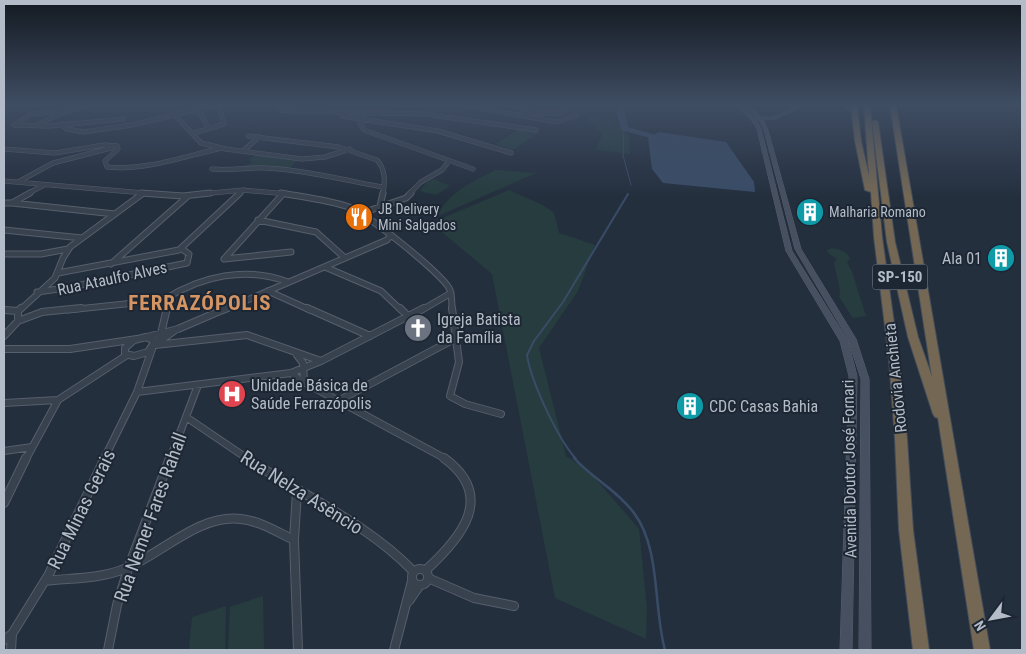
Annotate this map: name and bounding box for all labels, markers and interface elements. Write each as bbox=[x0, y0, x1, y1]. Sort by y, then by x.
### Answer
building icon: Malharia Romano bbox=[795, 197, 825, 227]
place label: JB Delivery Mini Salgados bbox=[378, 201, 456, 233]
restaurant icon: JB Delivery Mini Salgados bbox=[344, 202, 374, 232]
place label: Malharia Romano bbox=[829, 204, 926, 220]
building icon: Ala 01 bbox=[986, 243, 1016, 273]
place label: Ala 01 bbox=[942, 249, 982, 268]
street label: Rua Ataulfo Alves bbox=[56, 258, 169, 299]
road number: SP-150 bbox=[872, 264, 928, 290]
district label: FERRAZÓPOLIS bbox=[128, 291, 272, 315]
place label: Igreja Batista da Família bbox=[437, 310, 521, 347]
church icon: Igreja Batista da Família bbox=[403, 313, 433, 343]
street label: Rodovia Anchieta bbox=[880, 322, 911, 434]
place label: Unidade Básica de Saúde Ferrazópolis bbox=[251, 376, 371, 413]
hospital icon: Unidade Básica de Saúde Ferrazópolis bbox=[217, 379, 247, 409]
street label: Avenida Doutor José Fornari bbox=[838, 380, 861, 558]
building icon: CDC Casas Bahia bbox=[675, 391, 705, 421]
place label: CDC Casas Bahia bbox=[709, 397, 818, 416]
street label: Rua Nemer Fares Rahall bbox=[109, 429, 192, 605]
street label: Rua Minas Gerais bbox=[43, 446, 120, 573]
street label: Rua Nelza Asêncio bbox=[236, 446, 367, 539]
north arrow bbox=[966, 594, 1016, 644]
text: N bbox=[971, 618, 989, 634]

